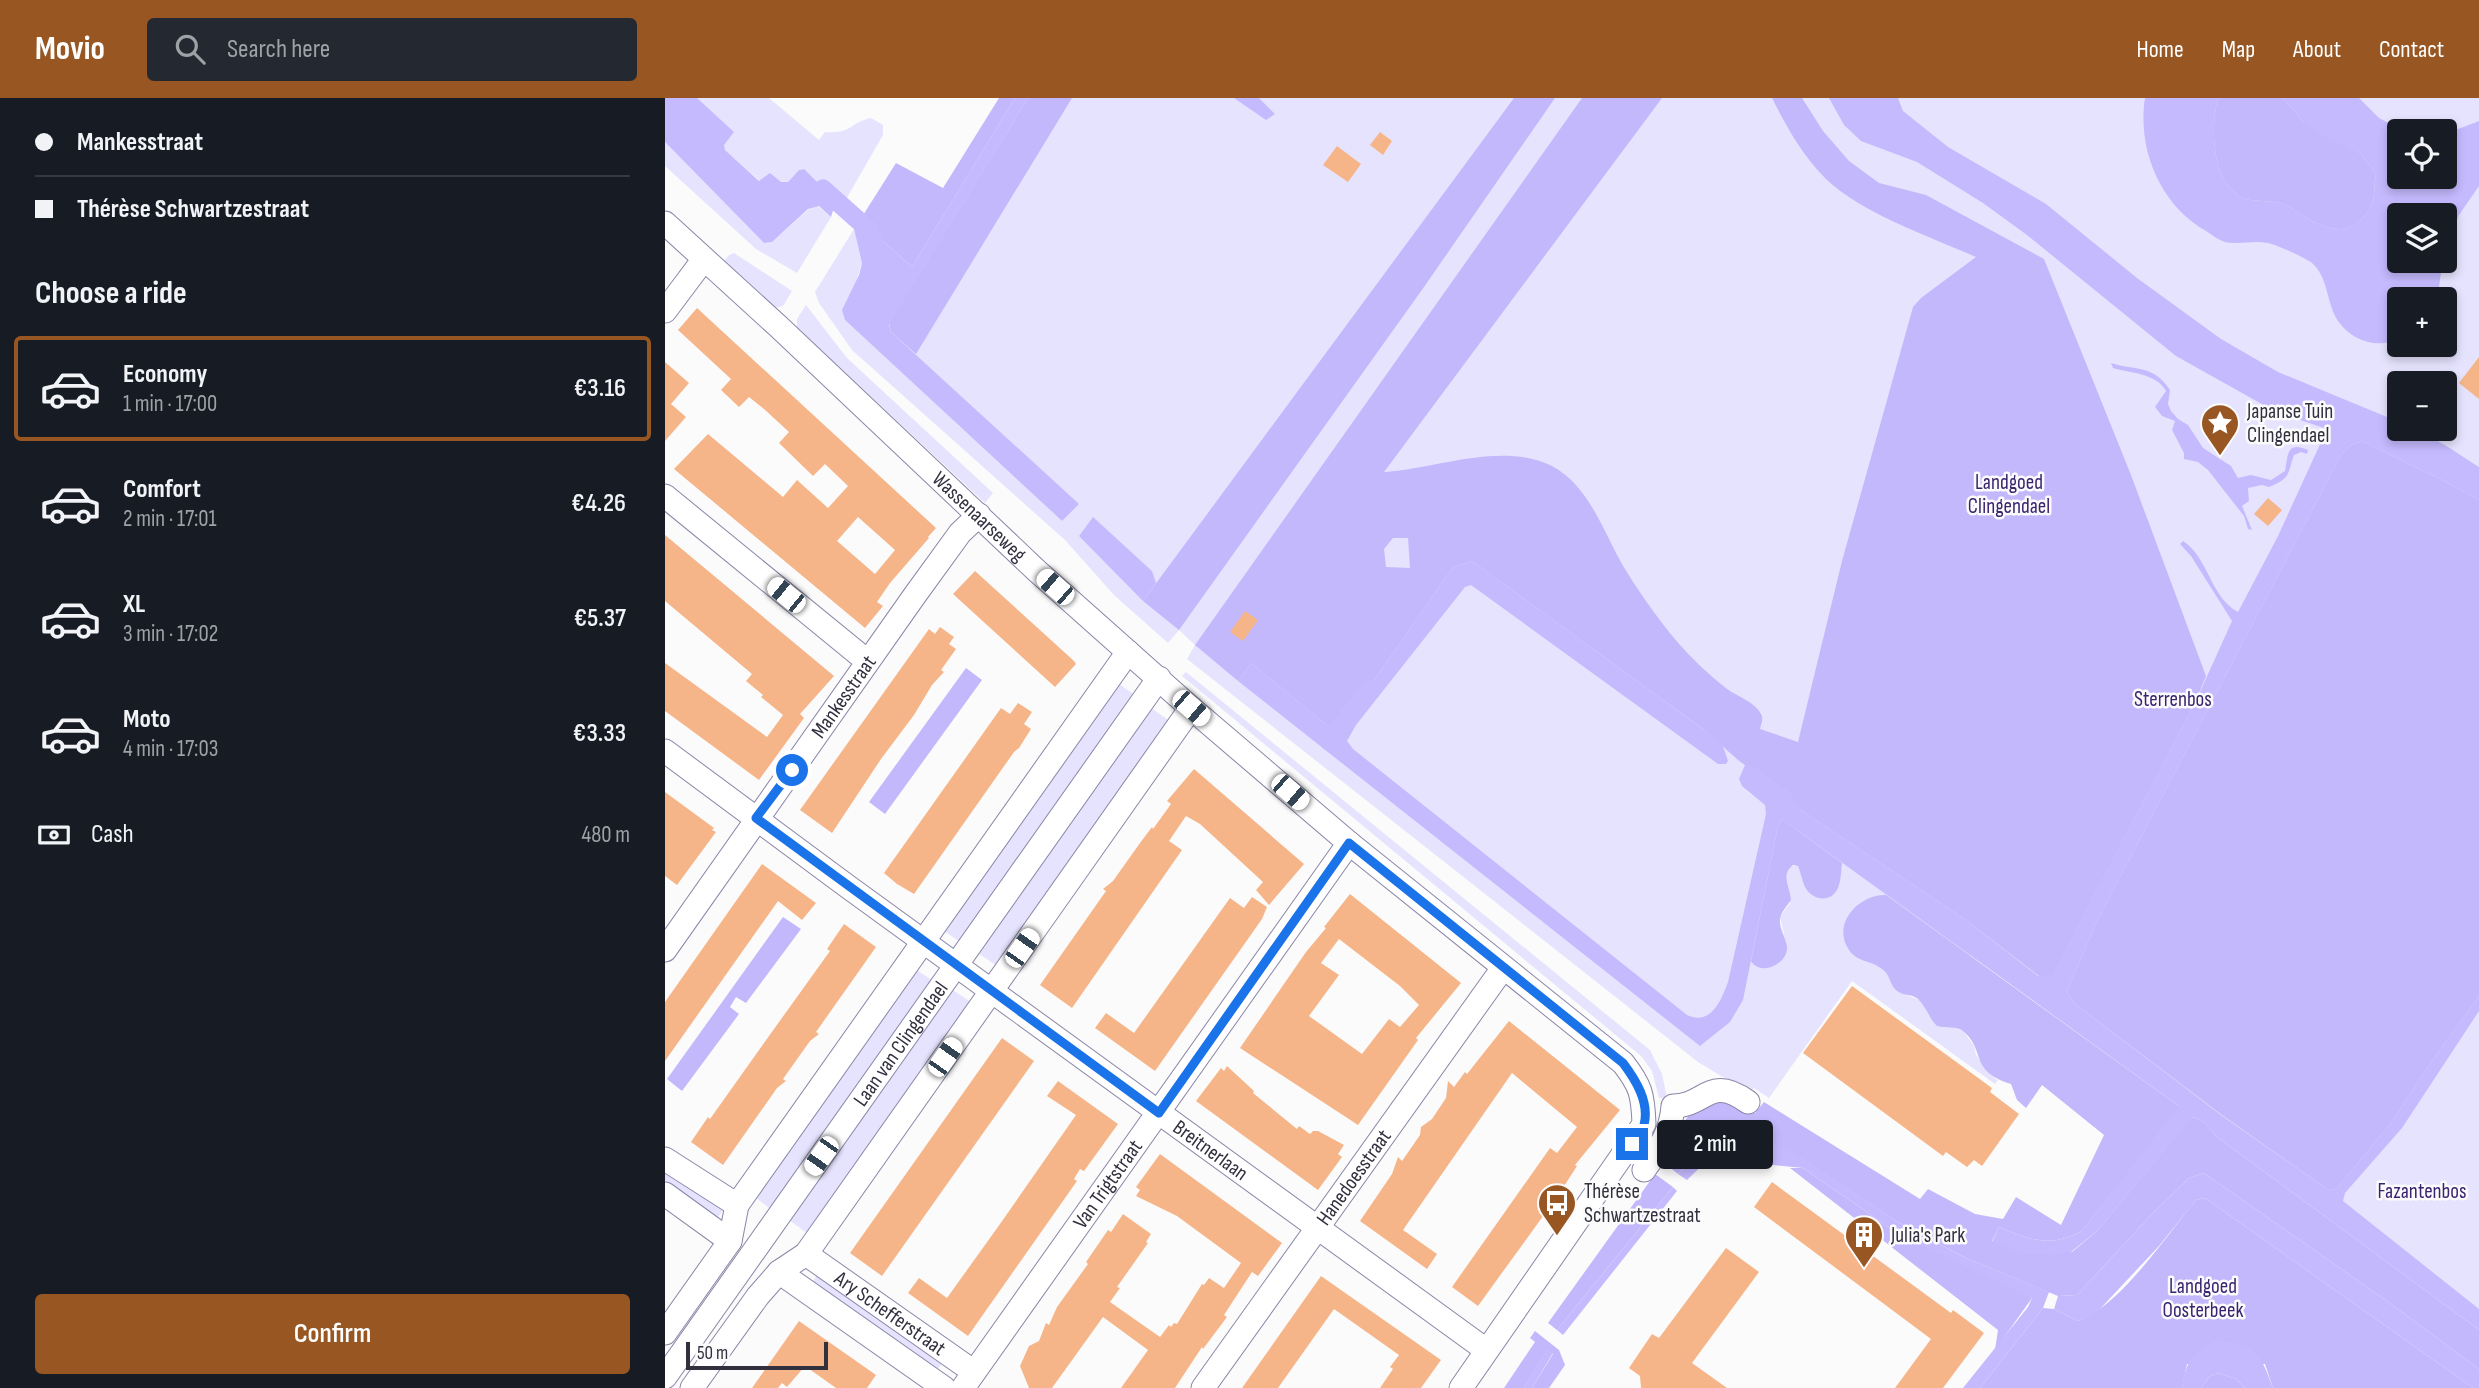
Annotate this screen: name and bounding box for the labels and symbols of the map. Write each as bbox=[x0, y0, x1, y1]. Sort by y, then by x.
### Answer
place label: Japanse Tuin Clingendael bbox=[2246, 399, 2333, 448]
place icon: Japanse Tuin Clingendael bbox=[2199, 402, 2241, 457]
street label: Wassenaarseweg bbox=[927, 466, 1031, 567]
park label: Landgoed Clingendael bbox=[1968, 470, 2050, 519]
car bbox=[1033, 565, 1078, 609]
car bbox=[764, 574, 809, 616]
street label: Mankesstraat bbox=[806, 650, 881, 743]
car bbox=[1169, 686, 1214, 730]
park label: Sterrenbos bbox=[2134, 687, 2212, 712]
route start bbox=[776, 754, 808, 786]
car bbox=[1268, 770, 1313, 814]
car bbox=[1002, 925, 1043, 971]
street label: Laan van Clingendael bbox=[848, 977, 953, 1111]
car bbox=[925, 1034, 966, 1080]
street label: Breitnerlaan bbox=[1168, 1115, 1253, 1186]
callout: 2 min bbox=[1657, 1119, 1772, 1168]
street label: Hanedoesstraat bbox=[1311, 1125, 1396, 1230]
route end bbox=[1616, 1128, 1648, 1160]
car bbox=[801, 1133, 842, 1179]
street label: Van Trigtstraat bbox=[1068, 1135, 1147, 1233]
place label: Thérèse Schwartzestraat bbox=[1584, 1179, 1701, 1228]
park label: Fazantenbos bbox=[2377, 1179, 2467, 1204]
bus stop icon: Thérèse Schwartzestraat bbox=[1536, 1182, 1578, 1237]
building icon: Julia's Park bbox=[1843, 1214, 1885, 1269]
place label: Julia's Park bbox=[1890, 1223, 1965, 1248]
street label: Ary Schefferstraat bbox=[829, 1265, 951, 1361]
park label: Landgoed Oosterbeek bbox=[2163, 1274, 2243, 1323]
scale bar bbox=[686, 1339, 828, 1371]

